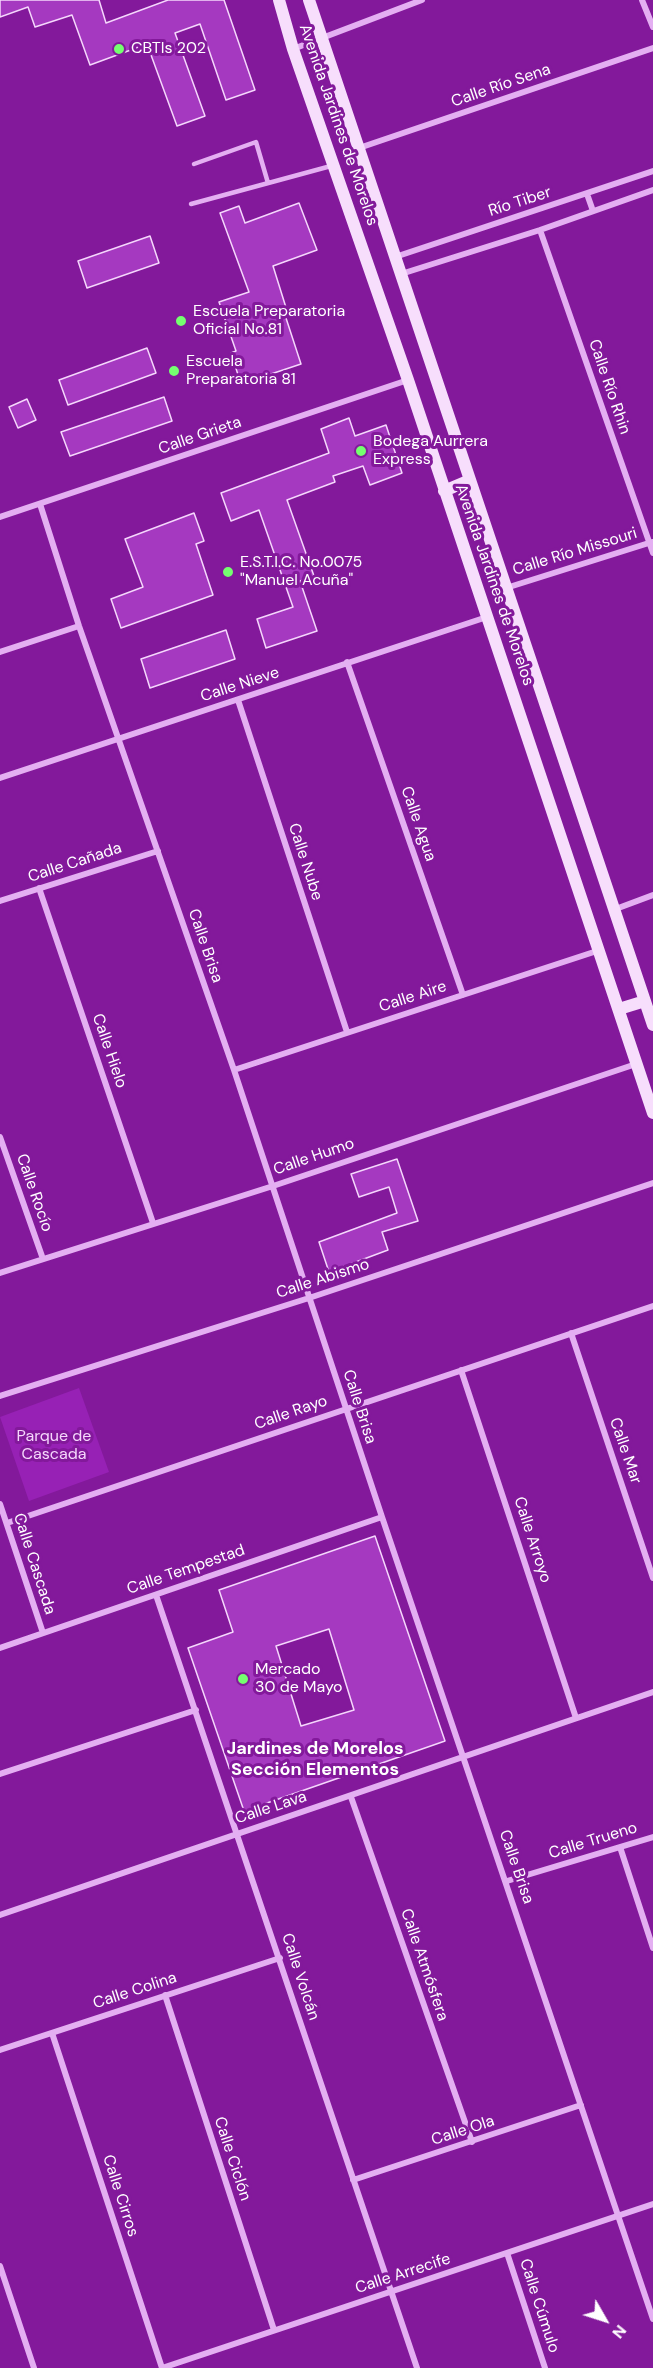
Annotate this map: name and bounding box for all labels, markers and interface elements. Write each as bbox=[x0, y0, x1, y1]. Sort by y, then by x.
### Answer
street label: Avenida Jardines de Morelos bbox=[294, 22, 382, 228]
place label: CBTIs 202 bbox=[131, 39, 206, 59]
marker: CBTIs 202 bbox=[112, 42, 126, 56]
street label: Calle Río Sena bbox=[449, 60, 553, 112]
street label: Río Tiber bbox=[486, 183, 554, 221]
place label: Escuela Preparatoria Oficial No.81 bbox=[193, 302, 345, 340]
marker: Escuela Preparatoria Oficial No.81 bbox=[174, 314, 188, 328]
street label: Calle Río Rhin bbox=[584, 337, 634, 437]
place label: Escuela Preparatoria 81 bbox=[186, 352, 296, 390]
marker: Escuela Preparatoria 81 bbox=[167, 364, 181, 378]
street label: Calle Grieta bbox=[156, 413, 244, 459]
place label: Bodega Aurrera Express bbox=[373, 432, 488, 470]
marker: Bodega Aurrera Express bbox=[354, 444, 368, 458]
street label: Avenida Jardines de Morelos bbox=[450, 482, 538, 688]
street label: Calle Río Missouri bbox=[510, 524, 640, 580]
place label: E.S.T.I.C. No.0075 "Manuel Acuña" bbox=[240, 553, 362, 591]
marker: E.S.T.I.C. No.0075 "Manuel Acuña" bbox=[221, 565, 235, 579]
street label: Calle Nieve bbox=[198, 663, 282, 707]
street label: Calle Agua bbox=[396, 784, 440, 864]
street label: Calle Nube bbox=[284, 821, 326, 903]
street label: Calle Cañada bbox=[26, 839, 124, 887]
street label: Calle Brisa bbox=[183, 907, 227, 985]
street label: Calle Aire bbox=[377, 977, 449, 1017]
street label: Calle Hielo bbox=[87, 1011, 131, 1091]
street label: Calle Humo bbox=[271, 1134, 357, 1180]
street label: Calle Rocío bbox=[12, 1151, 56, 1235]
street label: Calle Abismo bbox=[274, 1255, 372, 1303]
street label: Calle Brisa bbox=[338, 1368, 380, 1446]
street label: Calle Rayo bbox=[252, 1392, 330, 1434]
street label: Calle Mar bbox=[605, 1415, 645, 1487]
park label: Parque de Cascada bbox=[17, 1427, 91, 1465]
street label: Calle Arroyo bbox=[509, 1495, 555, 1585]
street label: Calle Cascada bbox=[9, 1511, 59, 1617]
street label: Calle Tempestad bbox=[125, 1541, 247, 1599]
place label: Mercado 30 de Mayo bbox=[255, 1660, 343, 1698]
marker: Mercado 30 de Mayo bbox=[236, 1672, 250, 1686]
district label: Jardines de Morelos Sección Elementos bbox=[226, 1738, 404, 1780]
street label: Calle Lava bbox=[233, 1787, 309, 1829]
street label: Calle Trueno bbox=[546, 1818, 640, 1864]
street label: Calle Brisa bbox=[494, 1828, 538, 1906]
street label: Calle Atmósfera bbox=[396, 1906, 452, 2024]
street label: Calle Volcán bbox=[277, 1931, 323, 2023]
street label: Calle Colina bbox=[91, 1968, 179, 2014]
street label: Calle Ola bbox=[429, 2112, 497, 2150]
street label: Calle Ciclón bbox=[209, 2114, 255, 2204]
street label: Calle Cirros bbox=[98, 2153, 142, 2239]
street label: Calle Arrecife bbox=[353, 2250, 453, 2298]
street label: Calle Cúmulo bbox=[515, 2257, 563, 2355]
north arrow bbox=[575, 2290, 635, 2350]
text: N bbox=[608, 2320, 631, 2343]

